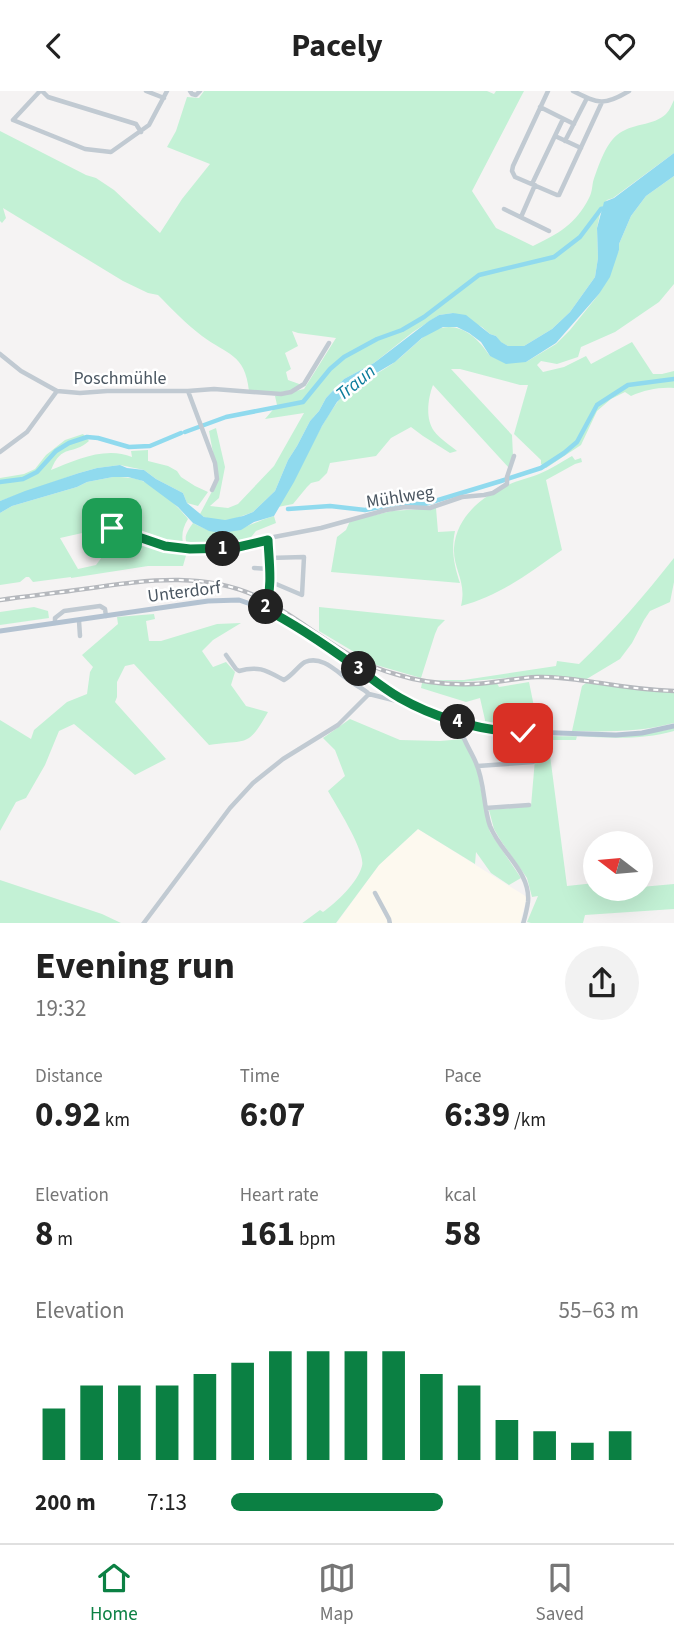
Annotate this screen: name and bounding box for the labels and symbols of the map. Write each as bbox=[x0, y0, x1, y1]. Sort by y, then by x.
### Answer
water label: Traun bbox=[330, 358, 382, 408]
street label: Poschmühle bbox=[73, 366, 167, 391]
street label: Mühlweg bbox=[364, 479, 436, 515]
pin bbox=[82, 498, 142, 558]
pin: 1 bbox=[206, 531, 241, 567]
street label: Unterdorf bbox=[146, 575, 223, 609]
pin: 2 bbox=[248, 589, 284, 625]
pin: 3 bbox=[342, 651, 376, 687]
pin bbox=[493, 703, 553, 763]
pin: 4 bbox=[440, 705, 476, 739]
north arrow bbox=[583, 831, 653, 901]

